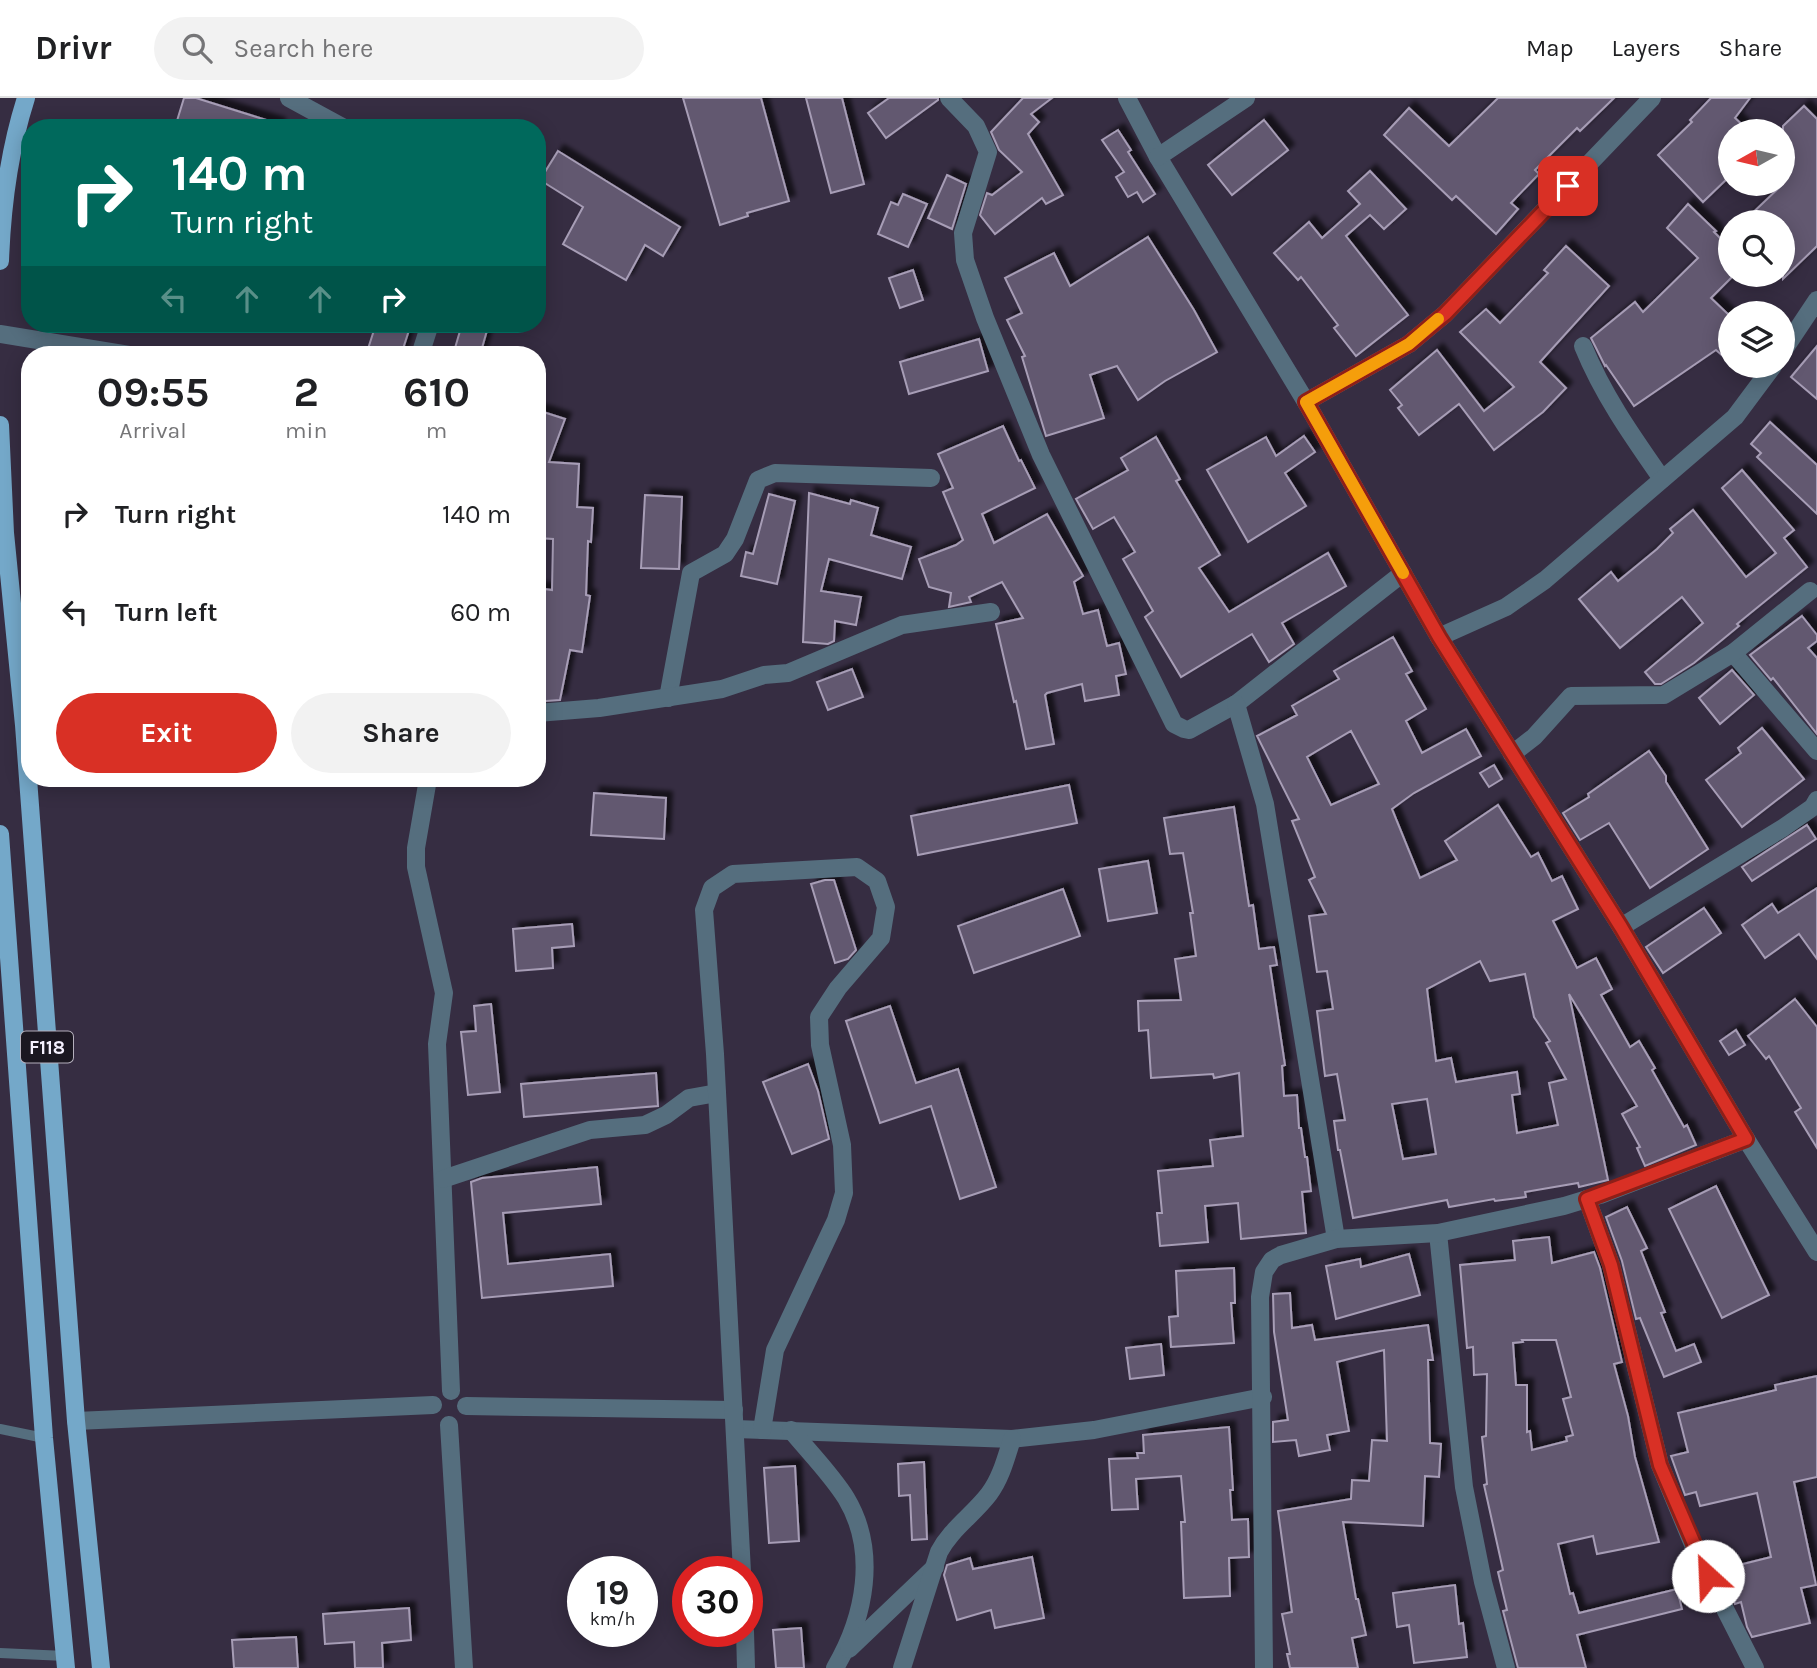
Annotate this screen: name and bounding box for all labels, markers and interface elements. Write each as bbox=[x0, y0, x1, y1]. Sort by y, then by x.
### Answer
search box bbox=[154, 17, 644, 80]
text: Drivr bbox=[35, 29, 112, 67]
icon: search bbox=[178, 29, 216, 67]
text: Search here bbox=[234, 33, 373, 64]
text: Map bbox=[1526, 34, 1574, 62]
text: Layers bbox=[1612, 34, 1681, 62]
text: Share bbox=[1719, 34, 1782, 62]
north arrow bbox=[1718, 119, 1796, 196]
map controls bbox=[1718, 119, 1795, 378]
text: 140 m bbox=[171, 145, 308, 202]
icon: right bbox=[56, 147, 147, 238]
pin bbox=[1538, 156, 1598, 216]
icon: arrive bbox=[1549, 167, 1587, 205]
text: Turn right bbox=[171, 204, 313, 241]
button: search bbox=[1718, 210, 1795, 287]
icon: left bbox=[155, 280, 193, 318]
icon: ahead bbox=[228, 280, 266, 318]
icon: ahead bbox=[301, 280, 339, 318]
icon: right bbox=[374, 280, 412, 318]
button: layers bbox=[1718, 301, 1795, 378]
text: 09:55 bbox=[97, 367, 209, 417]
text: 2 bbox=[293, 367, 319, 417]
text: 610 bbox=[403, 367, 470, 417]
text: Arrival bbox=[119, 417, 187, 444]
text: min bbox=[285, 417, 327, 444]
text: m bbox=[426, 417, 447, 444]
icon: right bbox=[56, 495, 94, 533]
text: Turn right bbox=[115, 499, 236, 530]
text: 140 m bbox=[442, 499, 511, 530]
icon: left bbox=[56, 593, 94, 631]
text: Turn left bbox=[115, 597, 217, 628]
text: 60 m bbox=[450, 597, 511, 628]
button: Exit bbox=[56, 693, 277, 773]
button: Share bbox=[291, 693, 511, 773]
road number: F118 bbox=[21, 1032, 73, 1063]
position arrow bbox=[1671, 1539, 1745, 1613]
speed limit sign: 30 bbox=[672, 1556, 763, 1647]
text: 19 bbox=[596, 1572, 629, 1613]
text: km/h bbox=[590, 1608, 635, 1630]

